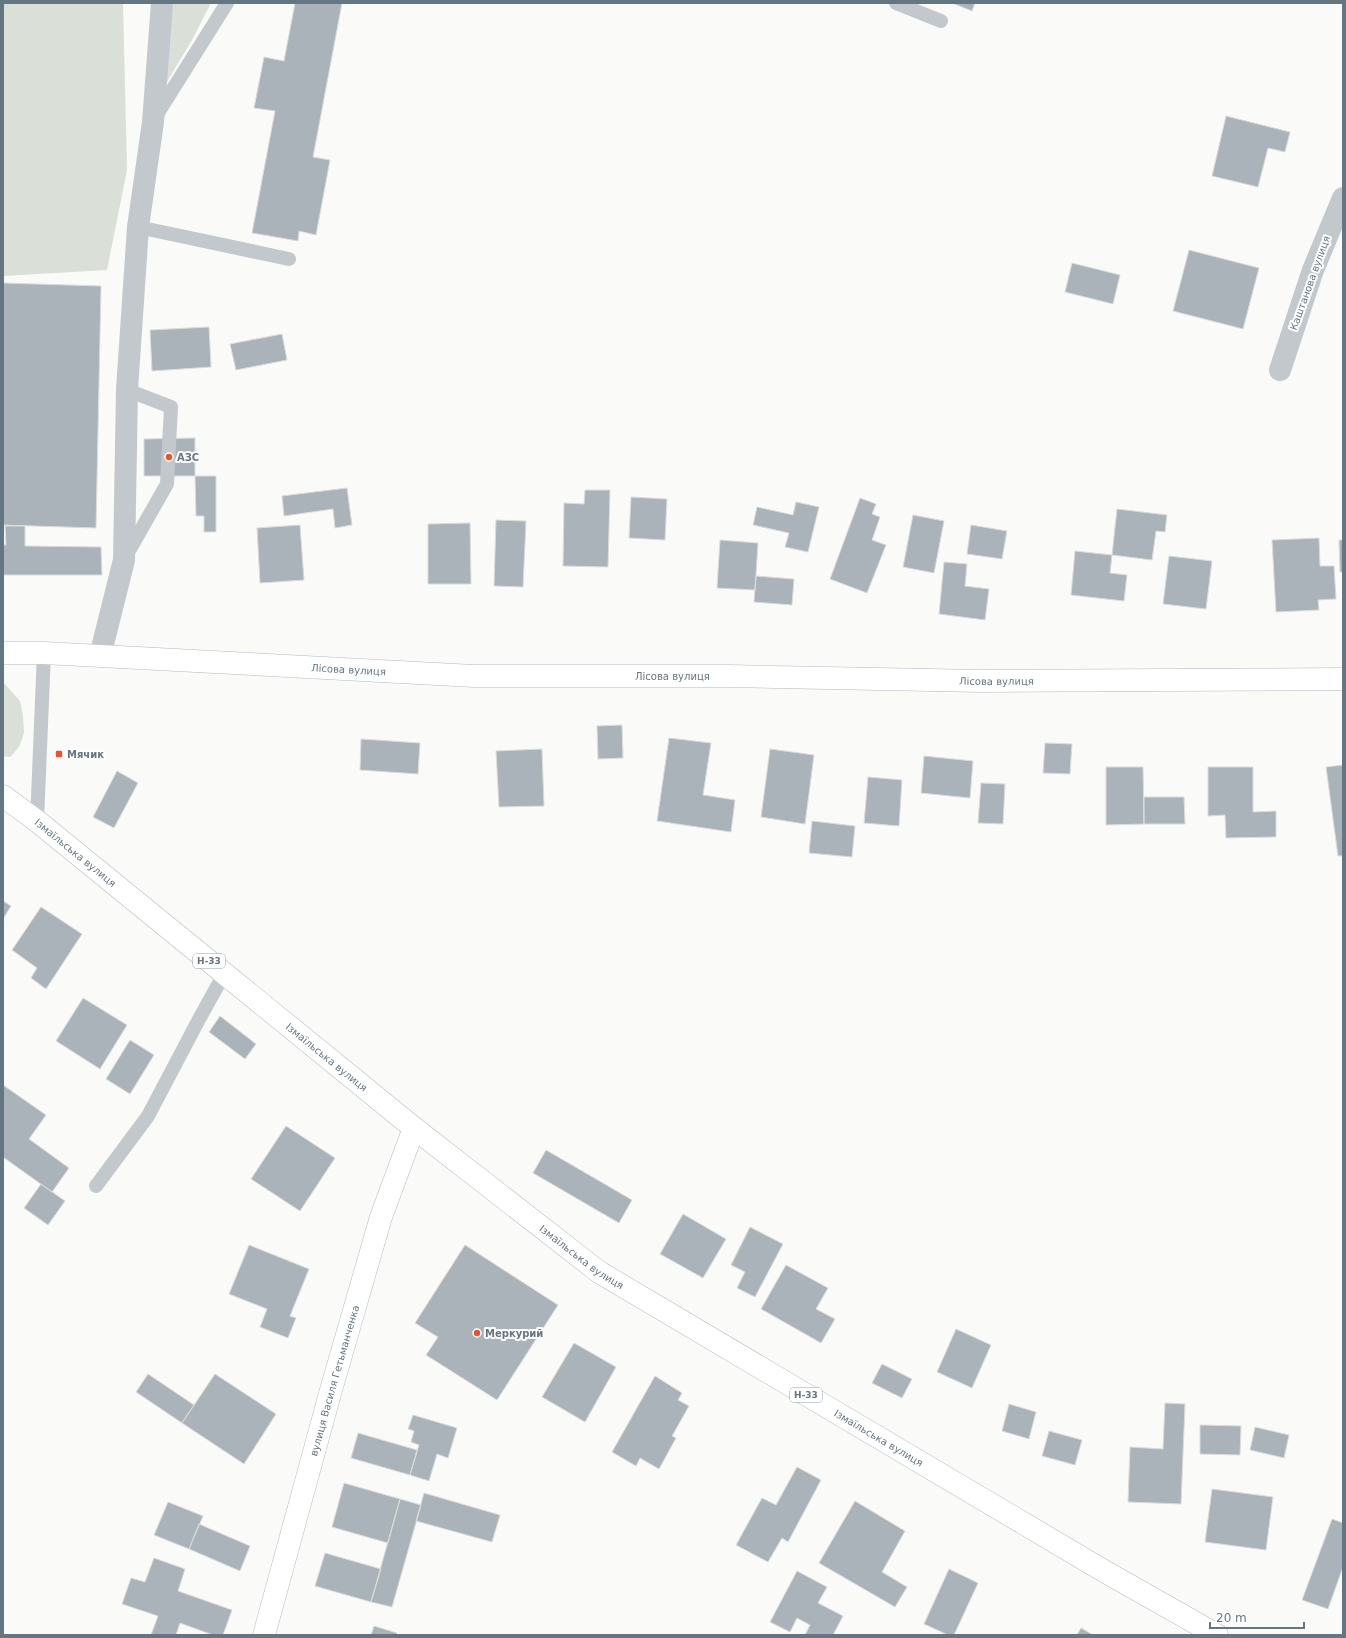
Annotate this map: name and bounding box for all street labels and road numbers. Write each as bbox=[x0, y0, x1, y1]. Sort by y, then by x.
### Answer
street label: Каштанова вулиця bbox=[1288, 234, 1332, 332]
street label: Лісова вулиця bbox=[311, 662, 386, 677]
street label: Лісова вулиця bbox=[635, 671, 710, 682]
street label: Лісова вулиця bbox=[959, 675, 1034, 687]
street label: Ізмаїльська вулиця bbox=[33, 816, 118, 889]
road number: Н-33 bbox=[193, 954, 225, 968]
street label: Ізмаїльська вулиця bbox=[284, 1021, 370, 1093]
street label: Ізмаїльська вулиця bbox=[538, 1222, 626, 1291]
street label: вулиця Василя Гетьманченка bbox=[308, 1304, 361, 1457]
road number: Н-33 bbox=[790, 1388, 822, 1402]
street label: Ізмаїльська вулиця bbox=[832, 1407, 925, 1468]

